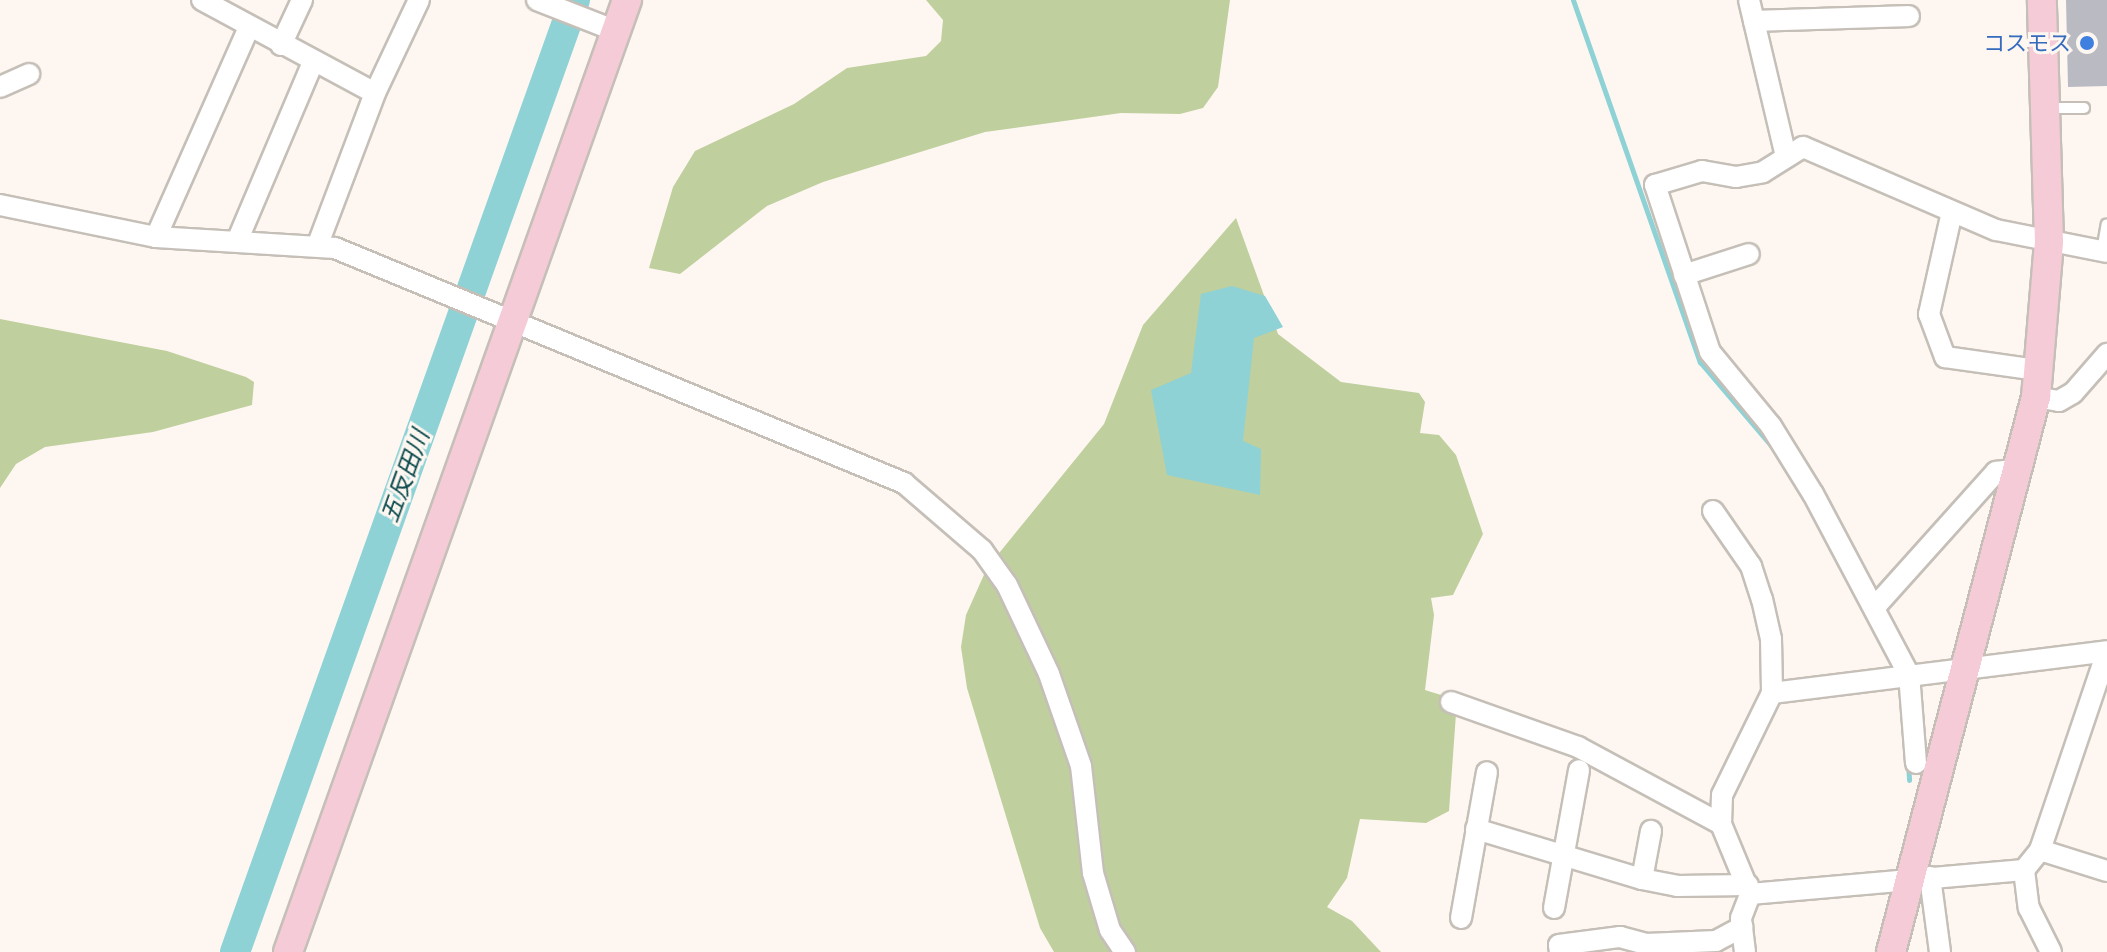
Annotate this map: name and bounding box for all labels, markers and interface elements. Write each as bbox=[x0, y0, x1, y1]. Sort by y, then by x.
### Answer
place label: コスモス bbox=[1983, 30, 2071, 56]
marker: コスモス bbox=[2078, 34, 2096, 52]
water label: 五反田川 bbox=[375, 426, 435, 526]

